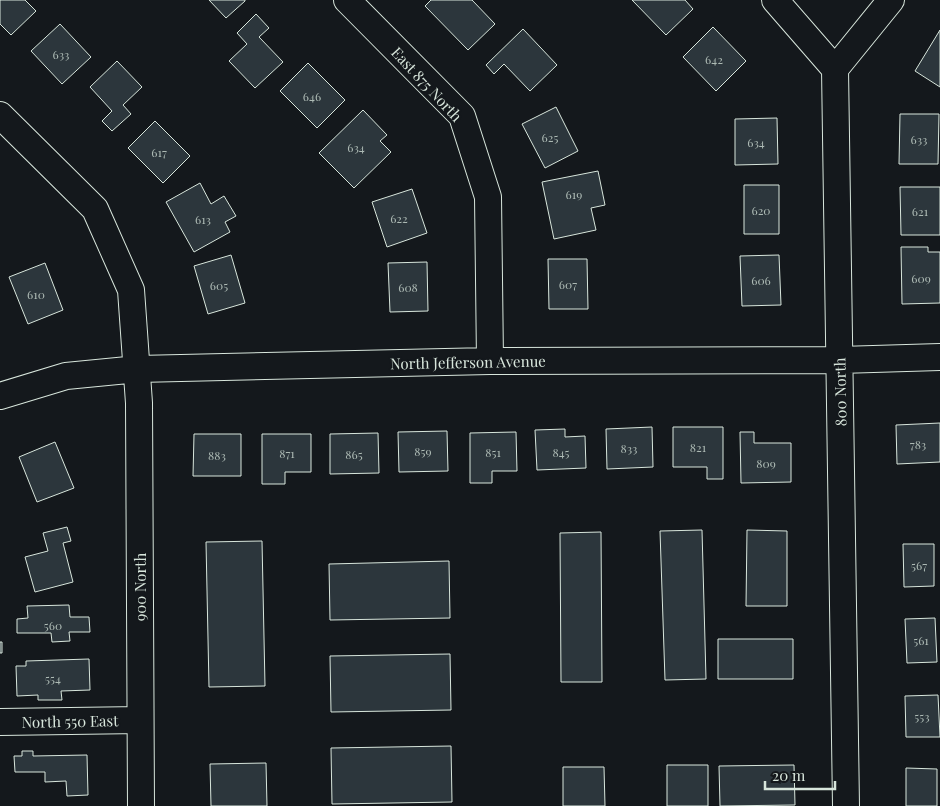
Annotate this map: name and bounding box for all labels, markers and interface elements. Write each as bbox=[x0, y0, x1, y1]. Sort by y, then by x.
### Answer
street label: East 875 North bbox=[387, 42, 467, 126]
house number: 633 bbox=[52, 46, 70, 62]
house number: 642 bbox=[705, 51, 723, 67]
house number: 646 bbox=[303, 88, 321, 104]
house number: 625 bbox=[542, 129, 558, 145]
house number: 633 bbox=[910, 131, 928, 147]
house number: 634 bbox=[747, 134, 765, 150]
house number: 634 bbox=[347, 139, 365, 155]
house number: 617 bbox=[151, 144, 167, 160]
house number: 619 bbox=[566, 186, 582, 202]
house number: 620 bbox=[751, 202, 771, 218]
house number: 621 bbox=[912, 203, 929, 219]
house number: 622 bbox=[390, 210, 408, 226]
house number: 613 bbox=[195, 211, 211, 227]
house number: 609 bbox=[911, 270, 931, 286]
house number: 606 bbox=[751, 272, 771, 288]
house number: 607 bbox=[559, 276, 577, 292]
house number: 605 bbox=[210, 277, 228, 293]
house number: 608 bbox=[398, 279, 418, 295]
house number: 610 bbox=[27, 286, 45, 302]
street label: North Jefferson Avenue bbox=[390, 351, 546, 373]
street label: 800 North bbox=[829, 357, 851, 427]
house number: 783 bbox=[910, 436, 926, 452]
house number: 821 bbox=[690, 439, 707, 455]
house number: 833 bbox=[621, 440, 637, 456]
house number: 859 bbox=[414, 443, 432, 459]
house number: 851 bbox=[485, 444, 501, 460]
house number: 845 bbox=[552, 444, 570, 460]
house number: 871 bbox=[279, 445, 295, 461]
house number: 865 bbox=[345, 446, 363, 462]
house number: 883 bbox=[208, 447, 226, 463]
house number: 809 bbox=[756, 455, 776, 471]
street label: 900 North bbox=[130, 552, 150, 621]
house number: 567 bbox=[911, 557, 927, 573]
house number: 560 bbox=[44, 617, 62, 633]
house number: 561 bbox=[913, 632, 929, 648]
house number: 554 bbox=[45, 670, 61, 686]
house number: 553 bbox=[914, 708, 930, 724]
street label: North 550 East bbox=[21, 710, 119, 732]
scale bar bbox=[765, 758, 835, 790]
text: 20 m bbox=[772, 765, 806, 785]

